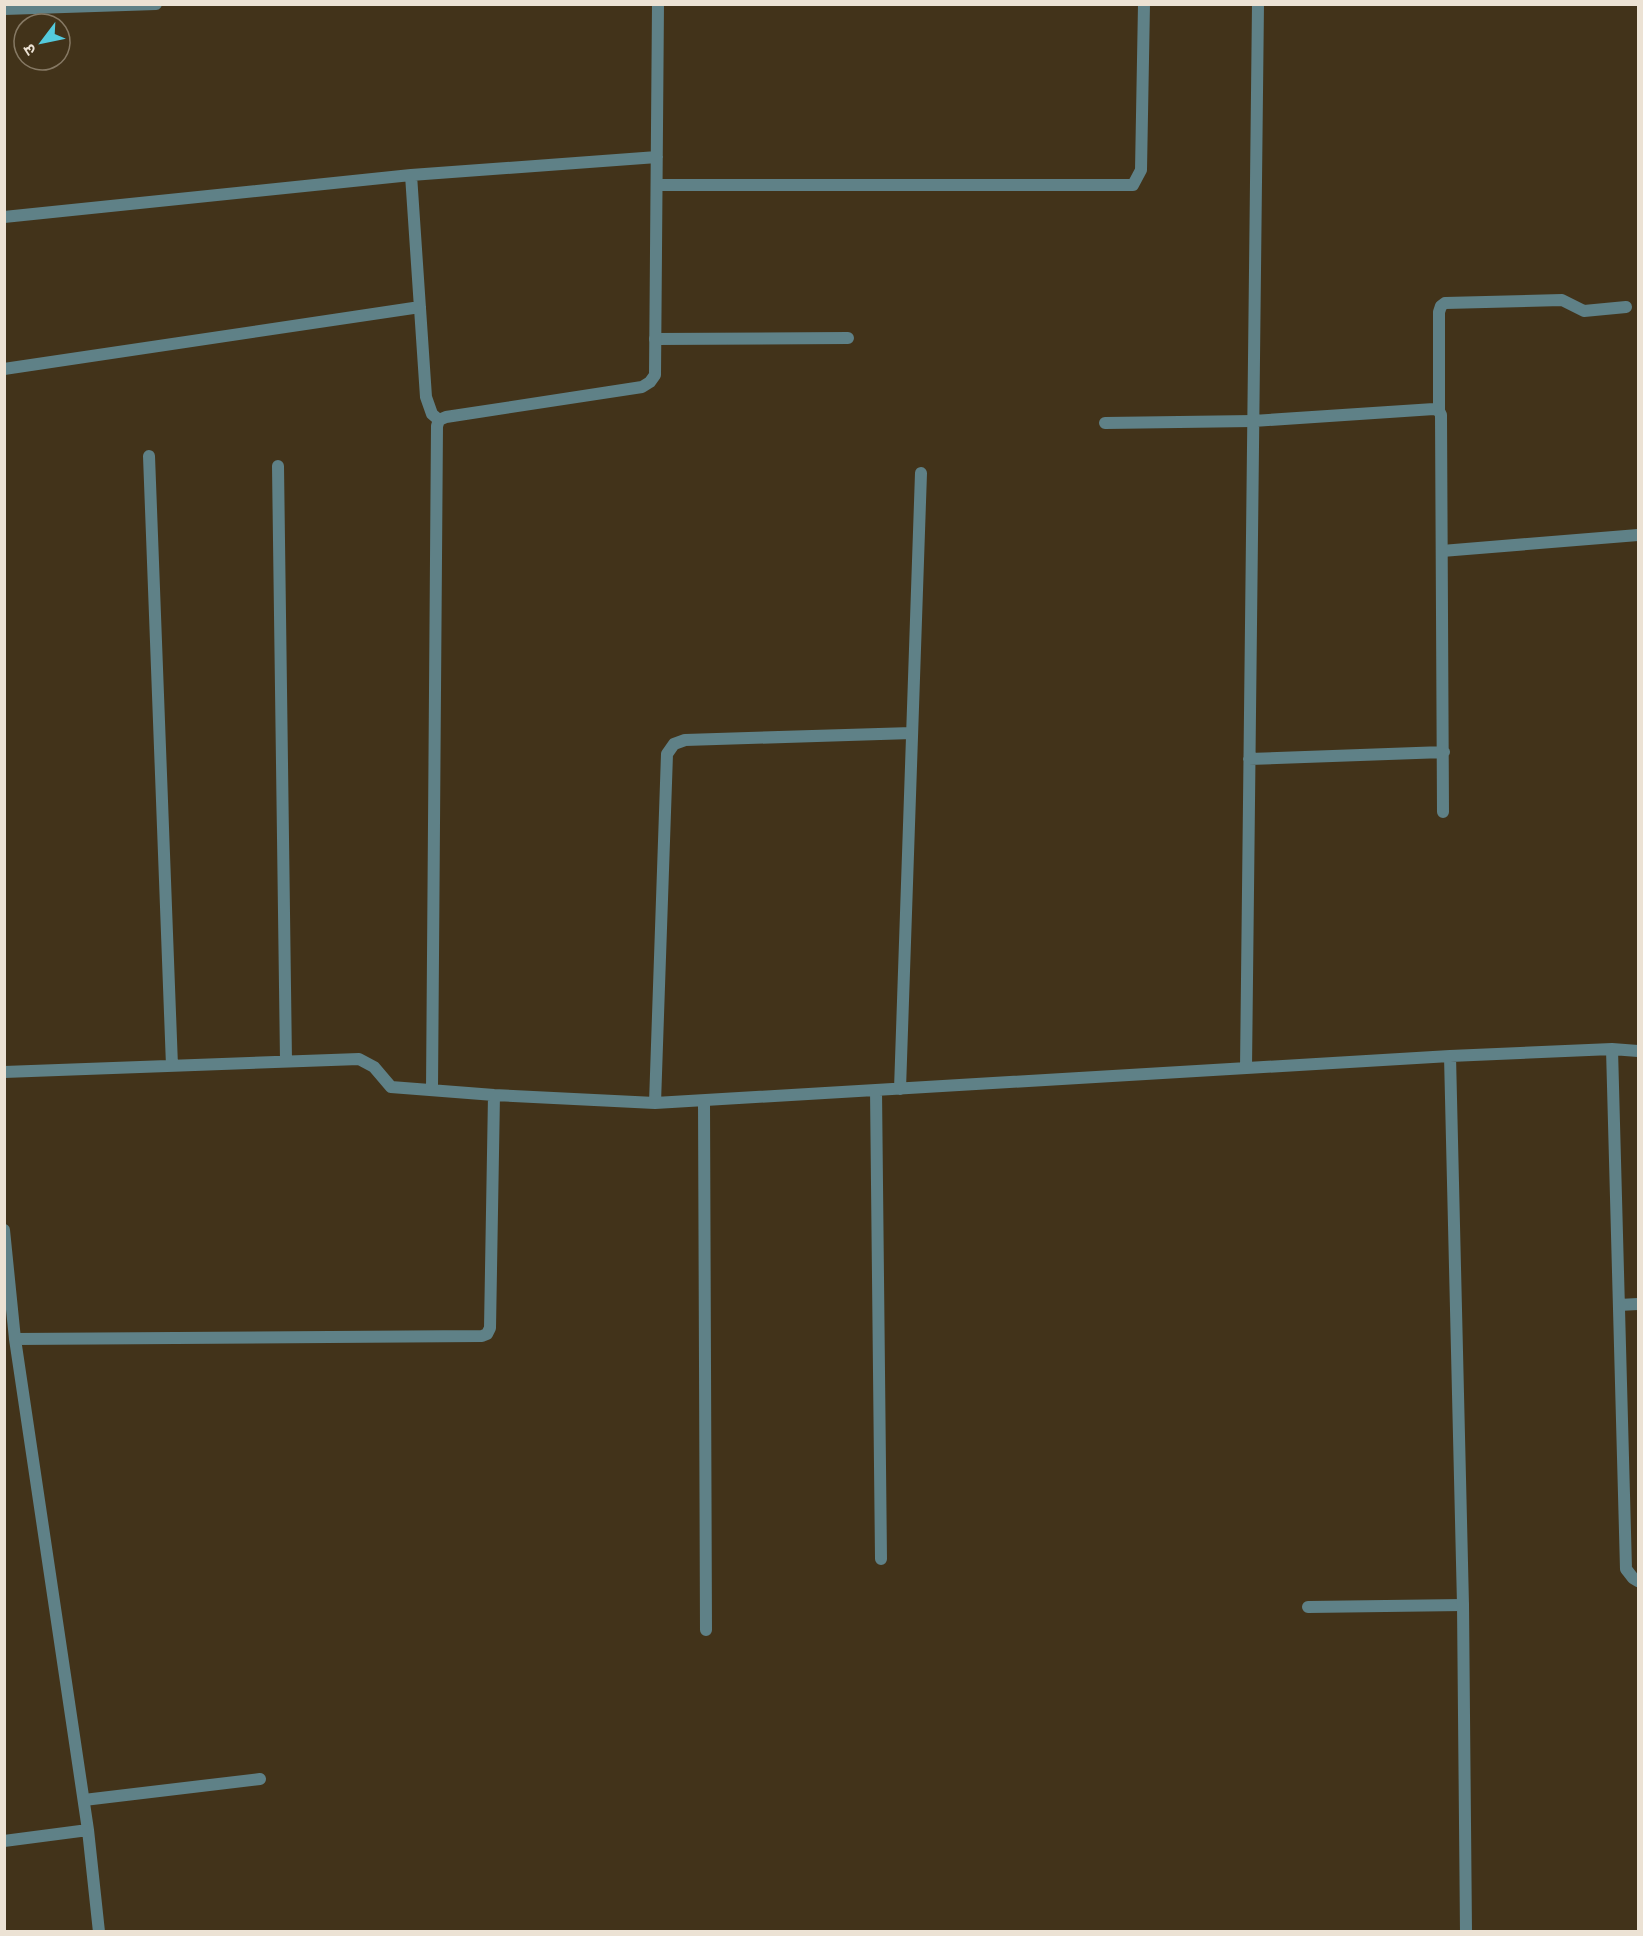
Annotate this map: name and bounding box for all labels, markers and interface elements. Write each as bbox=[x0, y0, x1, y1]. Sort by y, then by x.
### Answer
north arrow bbox=[12, 12, 72, 72]
text: उ bbox=[19, 40, 40, 59]

